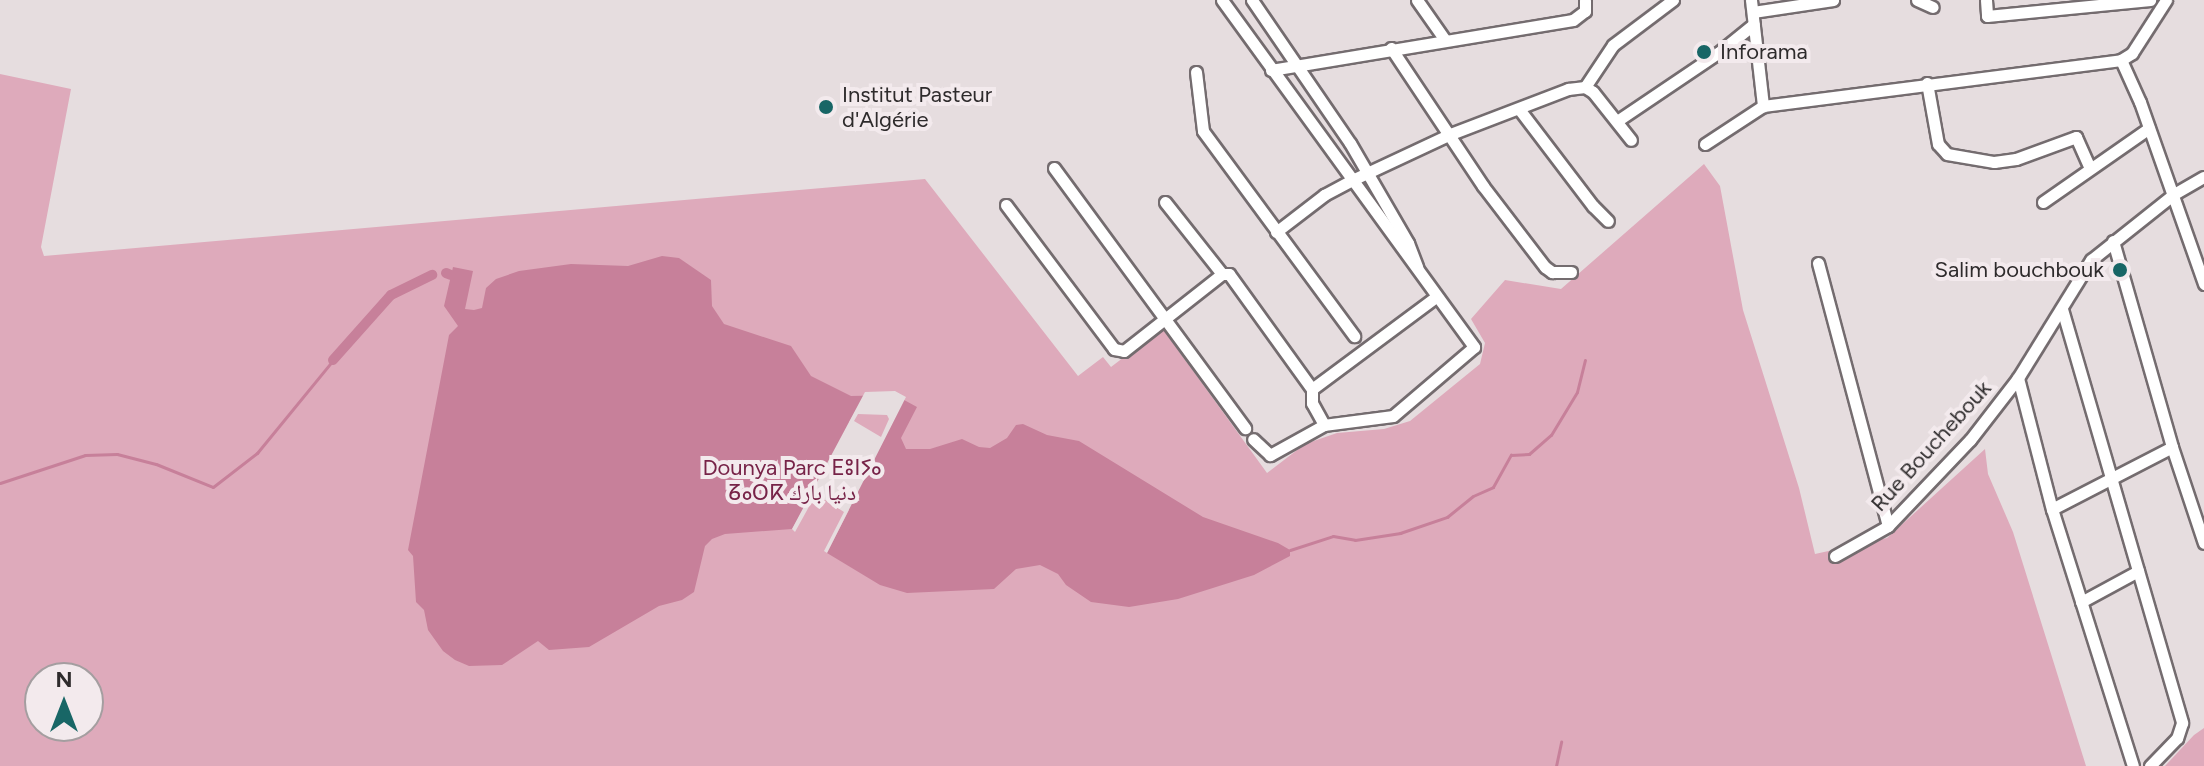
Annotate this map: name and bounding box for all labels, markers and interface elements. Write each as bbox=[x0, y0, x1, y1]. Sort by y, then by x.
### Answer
place label: Inforama bbox=[1720, 39, 1808, 65]
marker: Inforama bbox=[1695, 43, 1713, 61]
place label: Institut Pasteur d'Algérie bbox=[842, 81, 992, 132]
marker: Institut Pasteur d'Algérie bbox=[817, 98, 835, 116]
place label: Salim bouchbouk bbox=[1934, 257, 2104, 283]
marker: Salim bouchbouk bbox=[2111, 261, 2129, 279]
street label: Rue Bouchebouk bbox=[1865, 375, 1997, 517]
park label: Dounya Parc ⴹⵓⵏⵢⴰ ⵒⴰⵔⴽ دنيا بارك bbox=[702, 454, 882, 506]
north arrow bbox=[24, 662, 104, 742]
text: N bbox=[55, 666, 73, 693]

